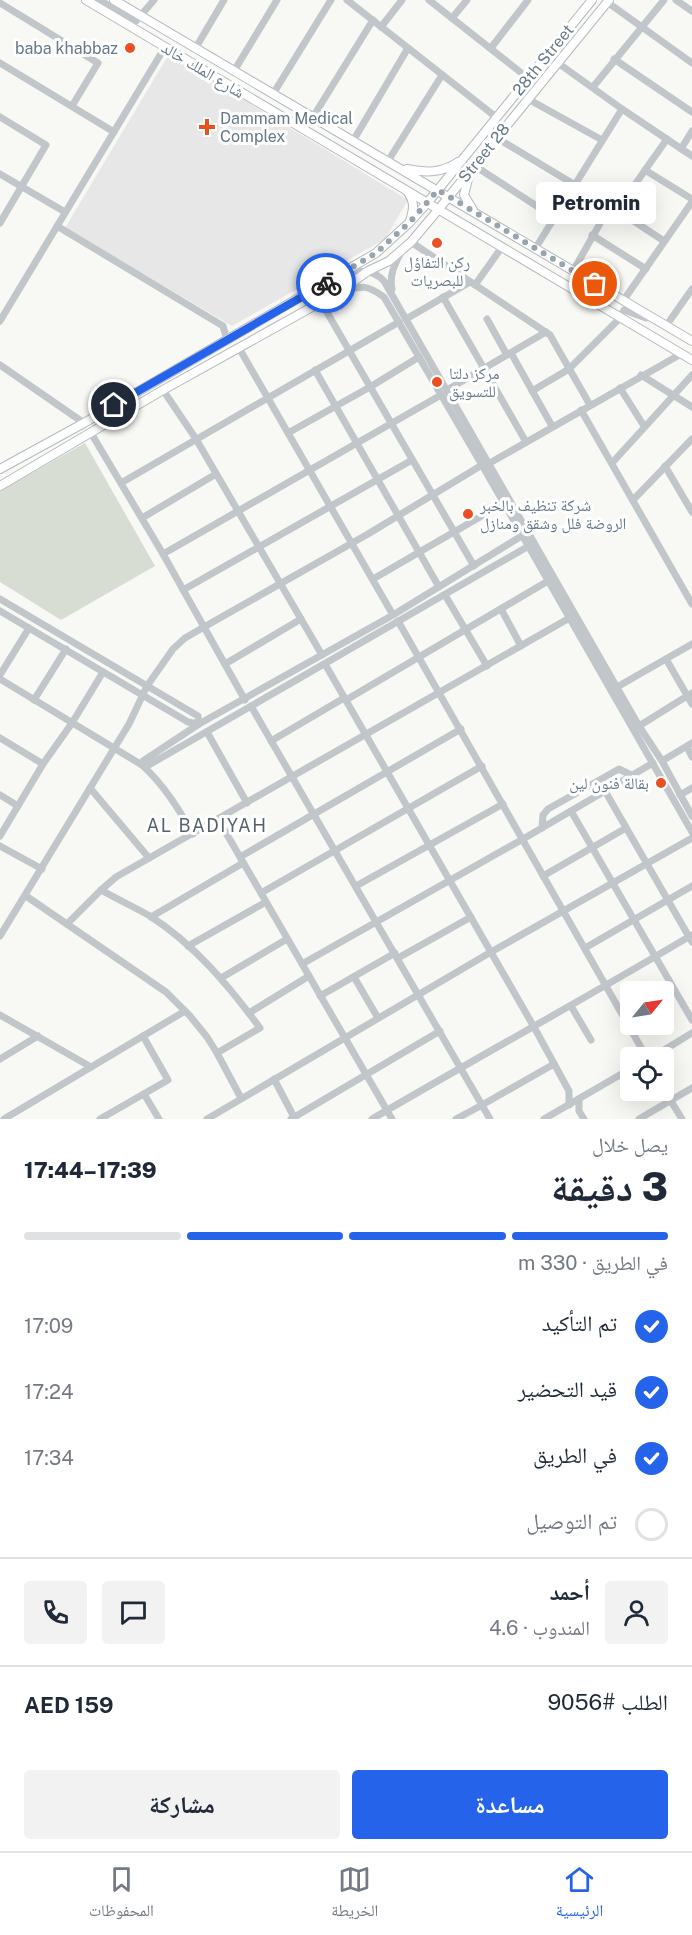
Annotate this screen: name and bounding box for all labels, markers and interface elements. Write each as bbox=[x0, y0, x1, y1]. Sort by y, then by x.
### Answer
street label: 28th Street bbox=[509, 21, 577, 99]
street label: شارع الملك خالد bbox=[158, 38, 248, 103]
place label: baba khabbaz bbox=[15, 39, 118, 58]
marker: baba khabbaz bbox=[123, 41, 137, 55]
place label: Dammam Medical Complex bbox=[220, 109, 353, 146]
marker: Dammam Medical Complex bbox=[198, 118, 216, 136]
street label: Street 28 bbox=[454, 120, 514, 186]
callout: Petromin bbox=[535, 182, 655, 224]
text: Petromin bbox=[552, 191, 640, 215]
marker: ركن التفاؤل للبصريات bbox=[430, 236, 444, 250]
courier bbox=[296, 253, 356, 313]
place label: ركن التفاؤل للبصريات bbox=[404, 253, 470, 290]
pin bbox=[569, 258, 620, 309]
icon: bike bbox=[310, 267, 343, 300]
icon: bag bbox=[578, 267, 611, 300]
place label: مركز دلتا للتسويق bbox=[449, 364, 500, 402]
marker: مركز دلتا للتسويق bbox=[430, 375, 444, 389]
pin bbox=[88, 379, 139, 430]
icon: home bbox=[97, 388, 130, 421]
place label: شركة تنظيف بالخبر الروضة فلل وشقق ومنازل bbox=[479, 496, 626, 534]
marker: شركة تنظيف بالخبر الروضة فلل وشقق ومنازل bbox=[461, 507, 475, 521]
place label: بقالة فنون لين bbox=[569, 774, 649, 794]
marker: بقالة فنون لين bbox=[654, 776, 668, 790]
district label: AL BADIYAH bbox=[147, 815, 267, 836]
north arrow bbox=[620, 981, 674, 1035]
map controls bbox=[620, 981, 674, 1101]
button: locate bbox=[620, 1047, 674, 1101]
text: يصل خلال bbox=[592, 1133, 668, 1157]
text: 17:39–17:44 bbox=[24, 1157, 157, 1183]
text: 3 دقيقة bbox=[551, 1164, 668, 1210]
text: في الطريق · 330 m bbox=[518, 1251, 668, 1275]
text: تم التأكيد bbox=[542, 1310, 617, 1336]
icon: check bbox=[635, 1310, 668, 1343]
text: 17:09 bbox=[24, 1314, 73, 1338]
text: قيد التحضير bbox=[518, 1376, 617, 1402]
icon: check bbox=[635, 1376, 668, 1409]
text: 17:24 bbox=[24, 1380, 74, 1404]
text: في الطريق bbox=[533, 1442, 617, 1468]
icon: check bbox=[635, 1442, 668, 1475]
text: 17:34 bbox=[24, 1446, 74, 1470]
text: تم التوصيل bbox=[526, 1508, 617, 1534]
text: أحمد bbox=[550, 1579, 590, 1605]
button: phone bbox=[24, 1581, 87, 1644]
button: chat bbox=[102, 1581, 165, 1644]
button: person bbox=[605, 1581, 668, 1644]
text: المندوب · 4.6 bbox=[489, 1616, 590, 1640]
text: الطلب #9056 bbox=[547, 1689, 668, 1715]
text: AED 159 bbox=[24, 1692, 114, 1718]
button: مشاركة bbox=[24, 1770, 340, 1839]
button: مساعدة bbox=[352, 1770, 668, 1839]
tab: المحفوظات bbox=[89, 1863, 154, 1926]
tab: الخريطة bbox=[331, 1863, 378, 1926]
tab: الرئيسية bbox=[556, 1863, 603, 1926]

